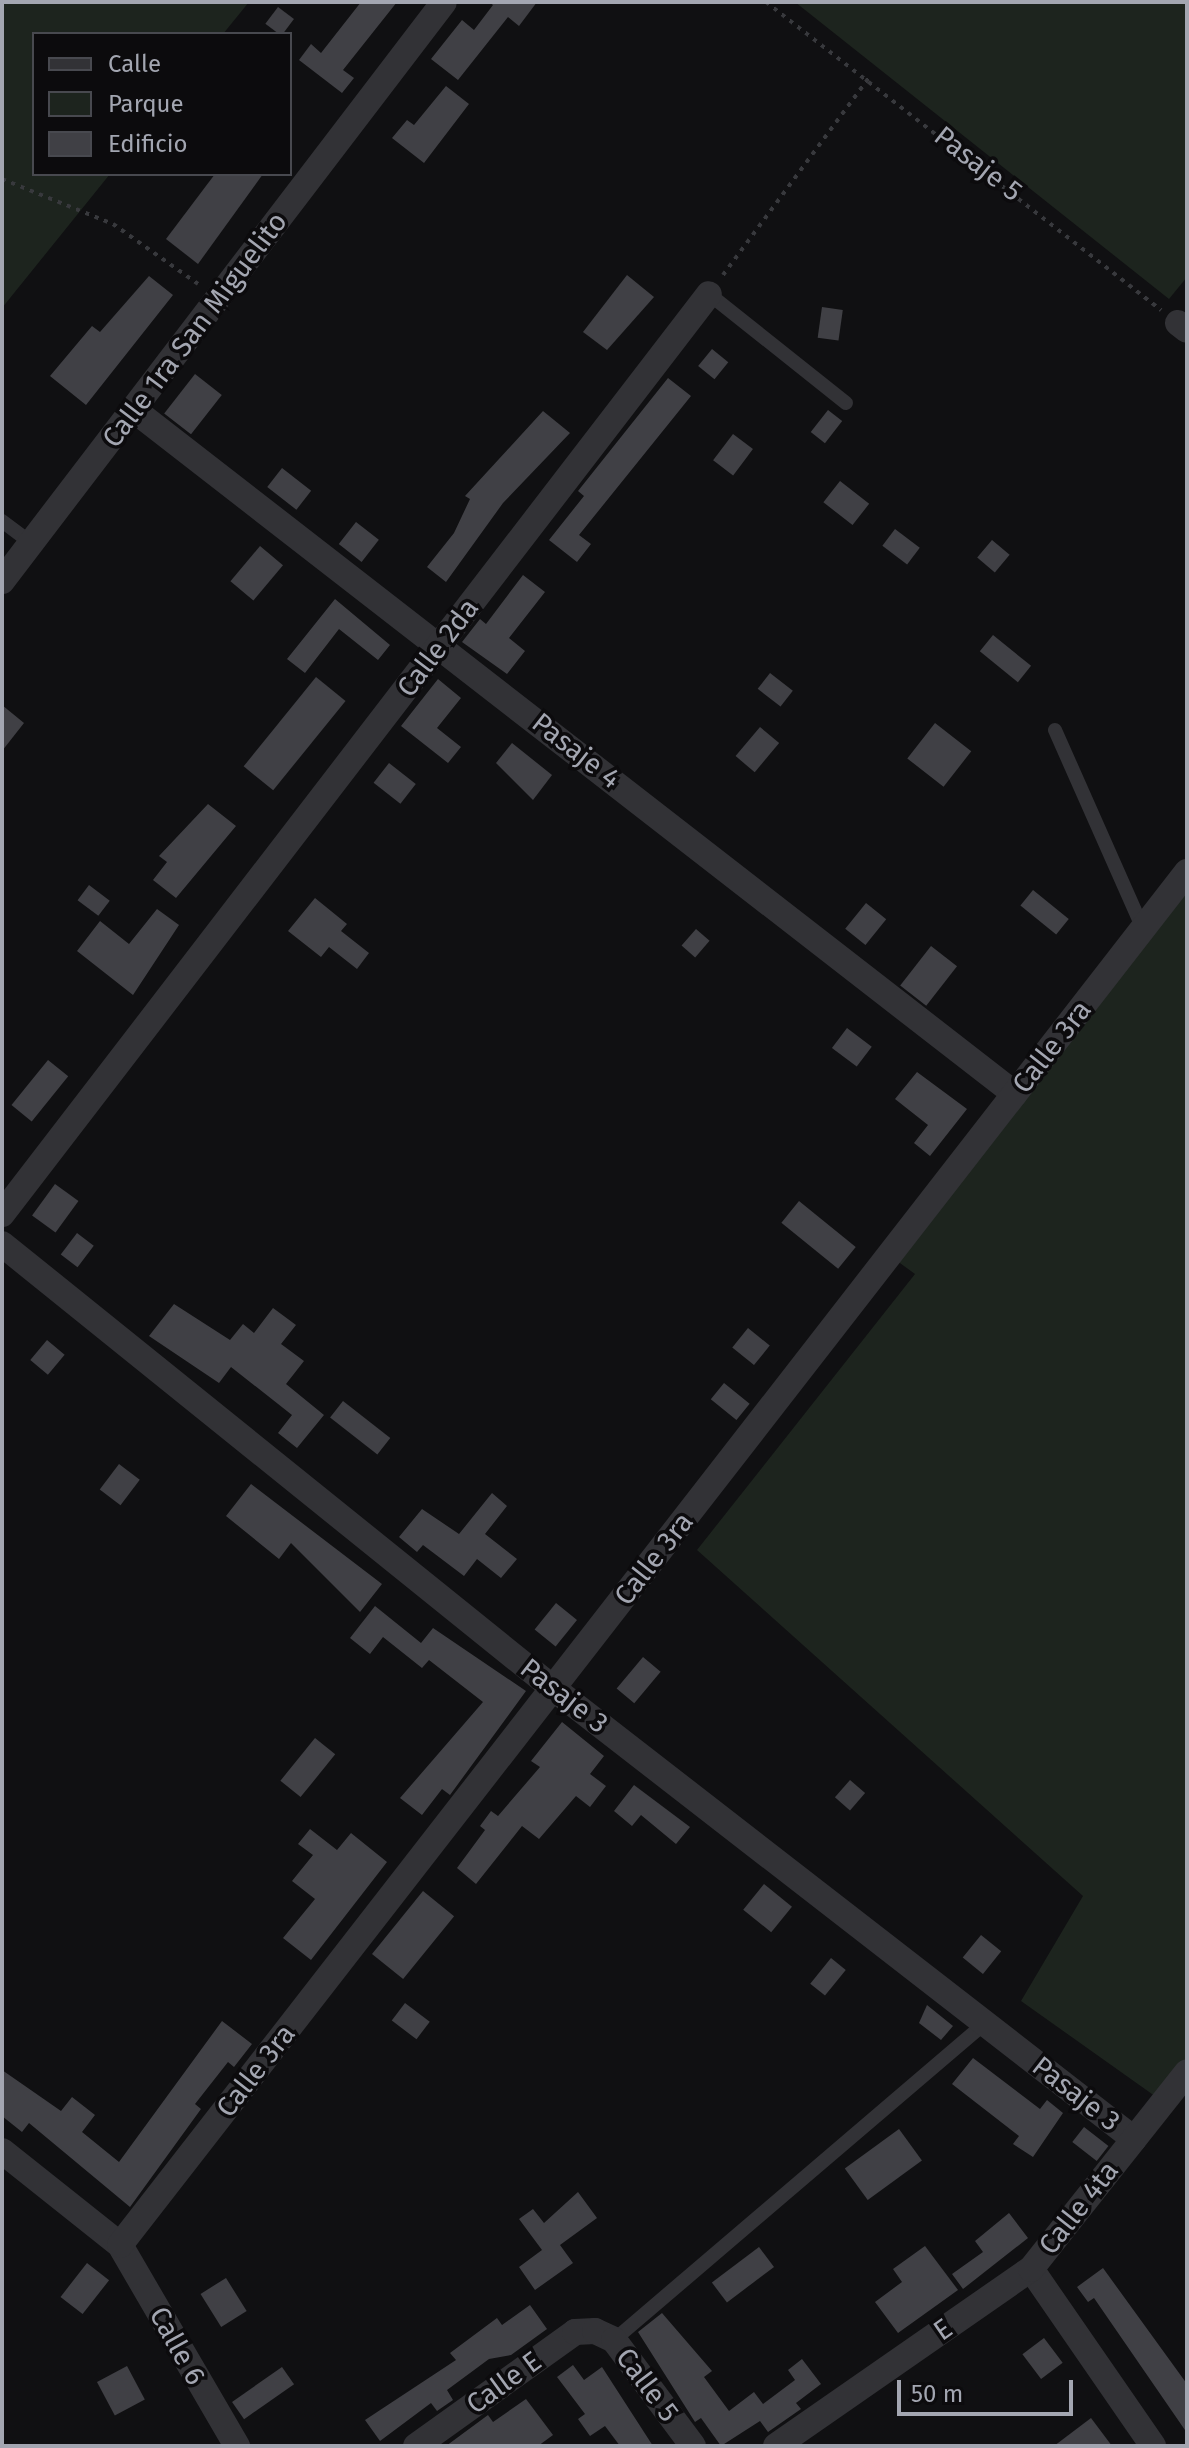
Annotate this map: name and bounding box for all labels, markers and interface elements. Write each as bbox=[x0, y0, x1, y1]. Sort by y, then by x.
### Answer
legend bbox=[32, 32, 292, 176]
text: Calle bbox=[108, 50, 161, 78]
text: Parque bbox=[108, 90, 184, 118]
street label: Pasaje 5 bbox=[927, 119, 1029, 209]
text: Edificio bbox=[108, 130, 188, 158]
street label: Calle 1ra San Miguelito bbox=[96, 206, 294, 454]
street label: Calle 2da bbox=[390, 592, 486, 704]
street label: Pasaje 4 bbox=[525, 706, 627, 796]
street label: Calle 3ra bbox=[1005, 994, 1099, 1100]
street label: Calle 3ra bbox=[607, 1506, 701, 1612]
street label: Pasaje 3 bbox=[513, 1651, 615, 1741]
street label: Calle 3ra bbox=[209, 2018, 303, 2124]
street label: Pasaje 3 bbox=[1025, 2049, 1127, 2139]
street label: Calle 4ta bbox=[1032, 2155, 1126, 2261]
street label: Calle 6 bbox=[142, 2301, 212, 2391]
street label: E bbox=[927, 2312, 959, 2348]
street label: Calle 5 bbox=[609, 2342, 685, 2428]
street label: Calle E bbox=[460, 2345, 548, 2421]
scale bar bbox=[901, 2364, 1077, 2414]
text: 50 m bbox=[911, 2380, 963, 2408]

